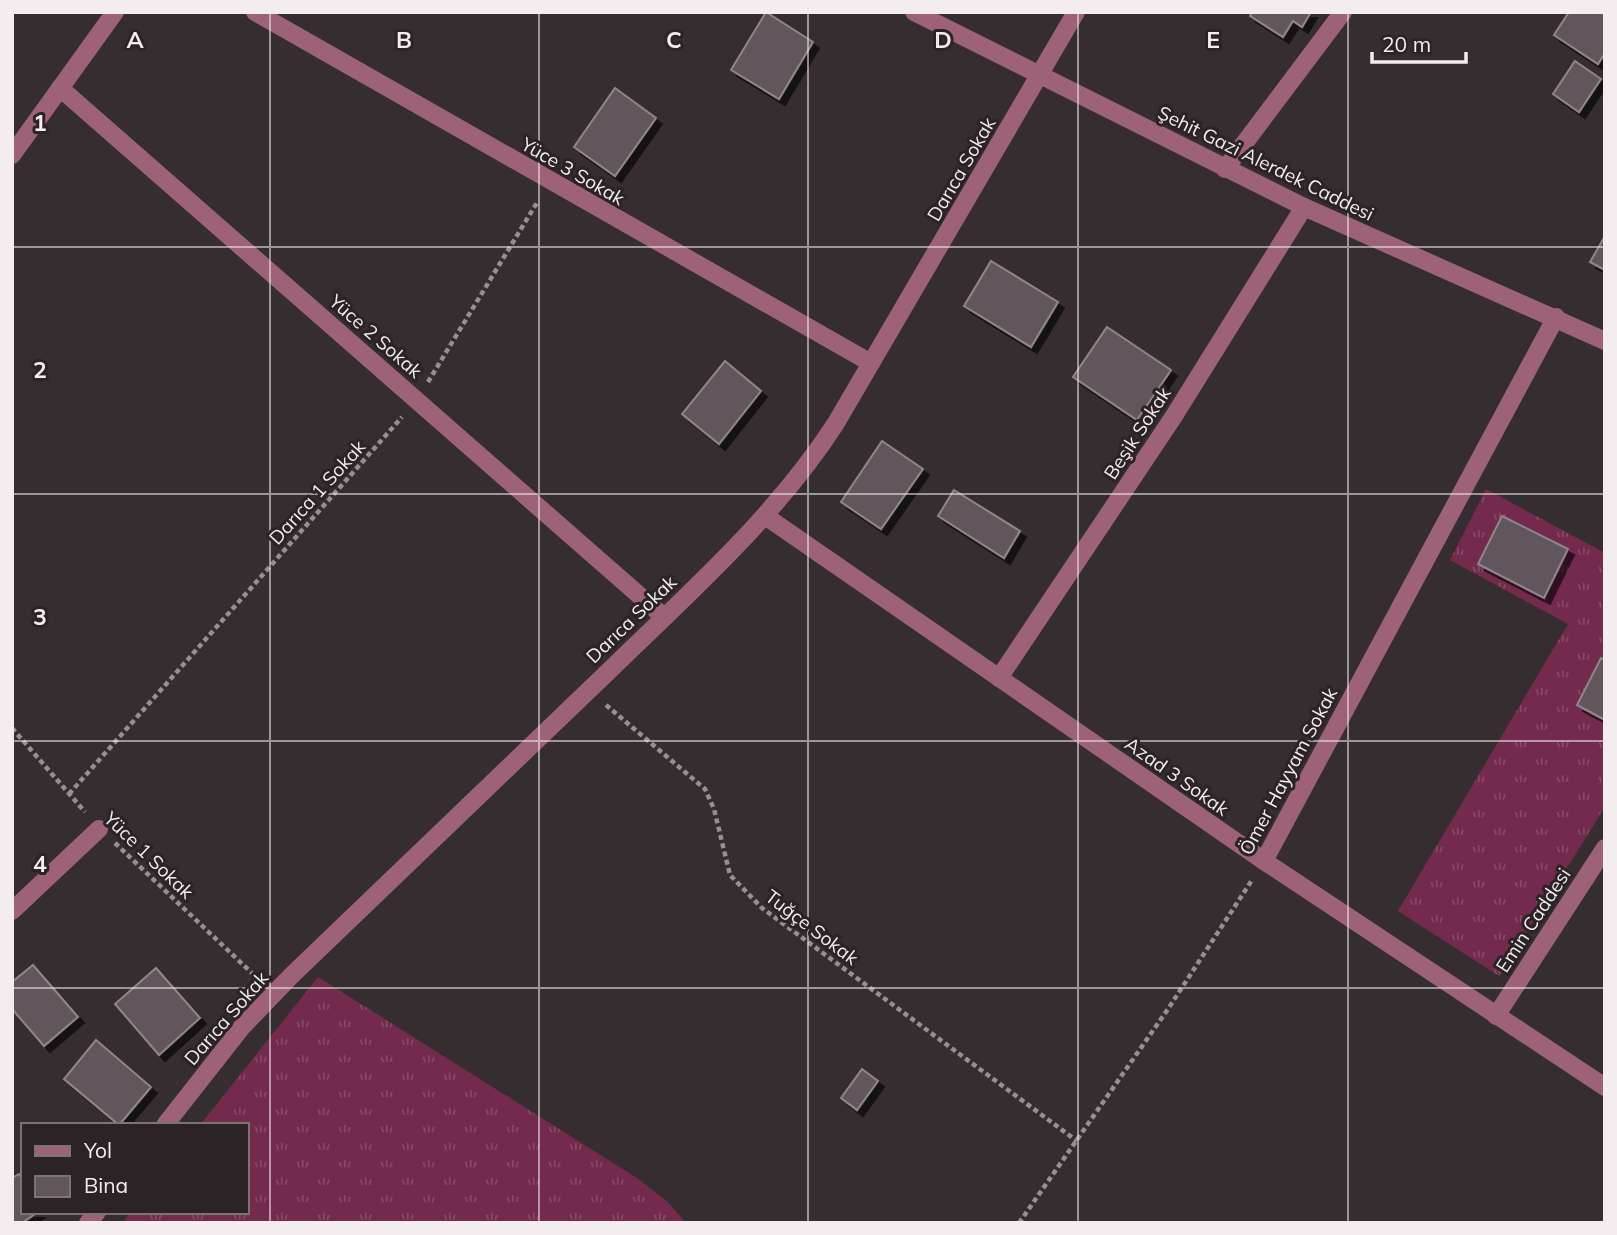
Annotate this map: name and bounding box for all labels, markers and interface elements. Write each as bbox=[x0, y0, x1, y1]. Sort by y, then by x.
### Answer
scale bar bbox=[1372, 21, 1466, 65]
text: A bbox=[126, 25, 144, 54]
text: B bbox=[396, 25, 412, 54]
text: C bbox=[666, 25, 682, 54]
text: D bbox=[934, 25, 952, 54]
text: E bbox=[1206, 25, 1220, 54]
text: 20 m bbox=[1382, 31, 1431, 57]
street label: Şehit Gazi Alerdek Caddesi bbox=[1154, 100, 1378, 226]
text: 1 bbox=[33, 108, 47, 137]
street label: Darıca Sokak bbox=[922, 112, 1001, 225]
street label: Yüce 3 Sokak bbox=[516, 131, 629, 210]
street label: Yüce 2 Sokak bbox=[324, 288, 428, 383]
text: 2 bbox=[33, 355, 47, 384]
street label: Beşik Sokak bbox=[1098, 382, 1176, 484]
street label: Darıca 1 Sokak bbox=[264, 435, 370, 549]
street label: Darıca Sokak bbox=[581, 570, 681, 668]
text: 3 bbox=[33, 602, 47, 631]
street label: Ömer Hayyam Sokak bbox=[1234, 683, 1342, 859]
street label: Azad 3 Sokak bbox=[1120, 731, 1234, 821]
street label: Yüce 1 Sokak bbox=[98, 806, 199, 904]
text: 4 bbox=[33, 849, 47, 878]
street label: Emin Caddesi bbox=[1490, 863, 1576, 977]
street label: Tuğçe Sokak bbox=[761, 884, 864, 970]
street label: Darıca Sokak bbox=[179, 966, 273, 1070]
legend bbox=[21, 1123, 248, 1214]
text: Yol bbox=[83, 1137, 112, 1163]
text: Bina bbox=[84, 1172, 128, 1198]

